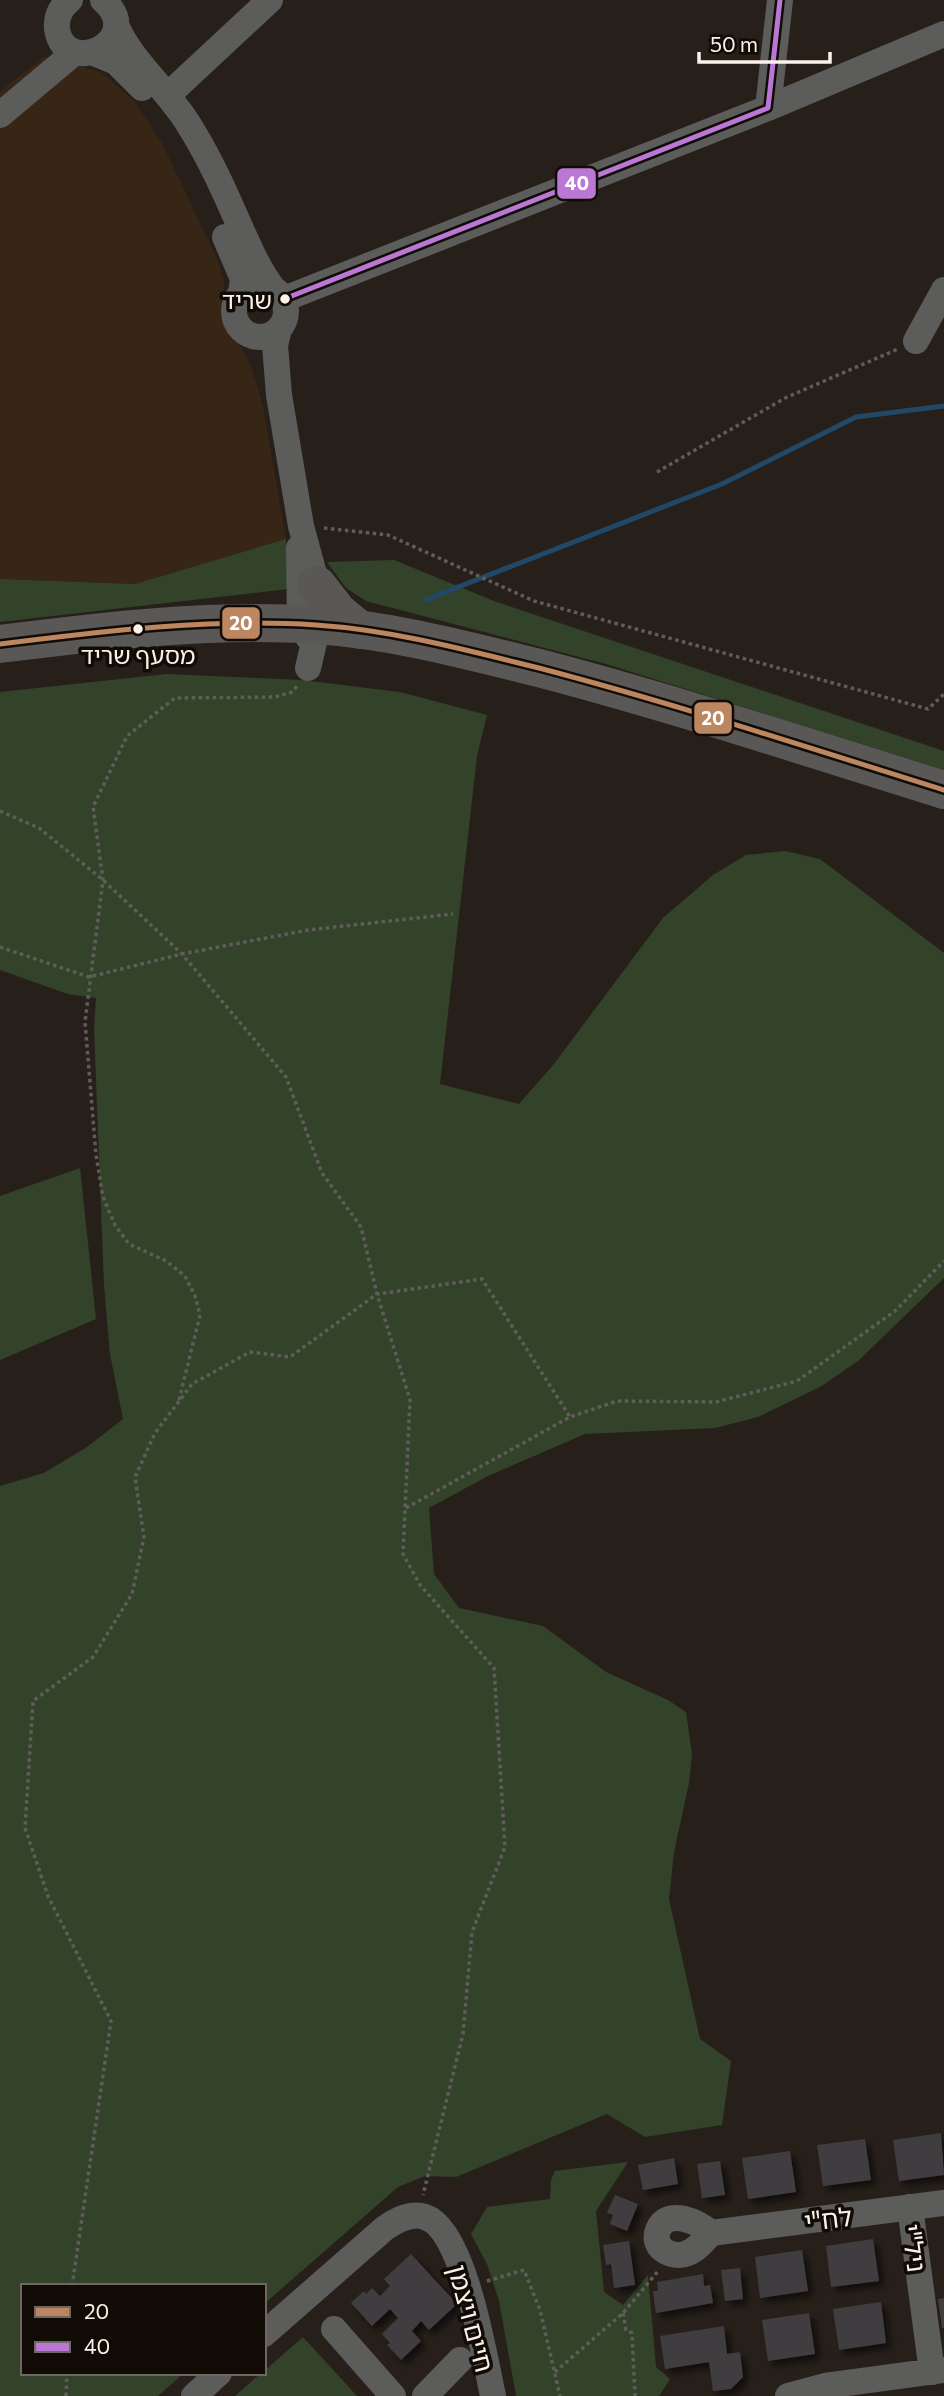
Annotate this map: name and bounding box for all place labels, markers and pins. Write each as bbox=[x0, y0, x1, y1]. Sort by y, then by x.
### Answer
place label: שריד bbox=[222, 285, 272, 314]
marker: שריד bbox=[278, 292, 292, 306]
marker: מסעף שריד bbox=[131, 622, 145, 636]
place label: מסעף שריד bbox=[81, 640, 195, 669]

